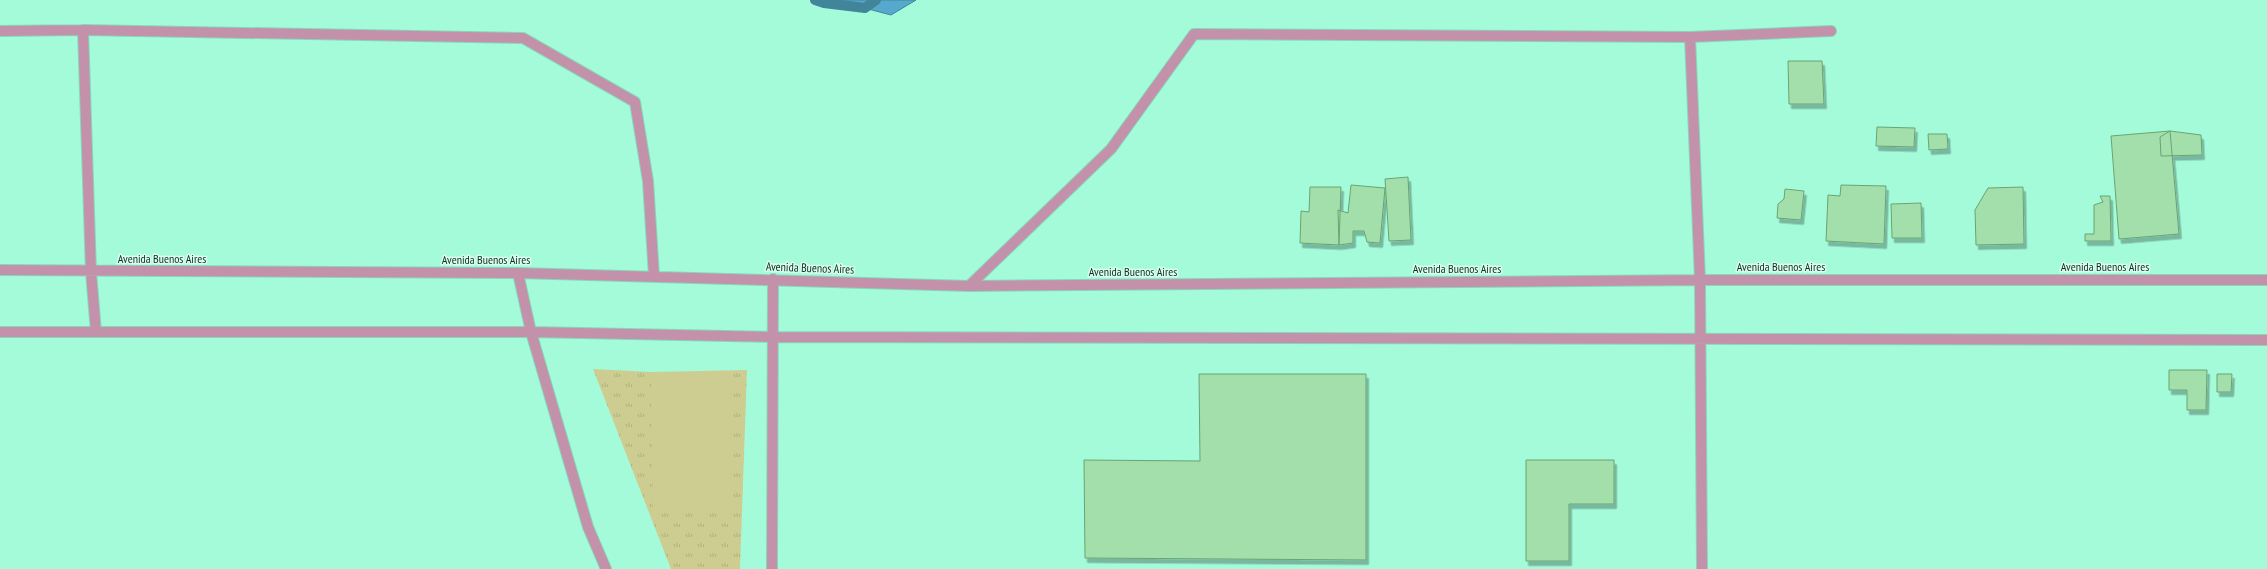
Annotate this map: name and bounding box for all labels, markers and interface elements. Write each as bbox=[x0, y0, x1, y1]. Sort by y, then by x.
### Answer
street label: Avenida Buenos Aires bbox=[118, 251, 206, 266]
street label: Avenida Buenos Aires bbox=[442, 252, 530, 267]
street label: Avenida Buenos Aires bbox=[766, 258, 854, 277]
street label: Avenida Buenos Aires bbox=[1737, 259, 1825, 274]
street label: Avenida Buenos Aires bbox=[2061, 259, 2149, 274]
street label: Avenida Buenos Aires bbox=[1413, 261, 1501, 276]
street label: Avenida Buenos Aires bbox=[1089, 264, 1177, 279]

